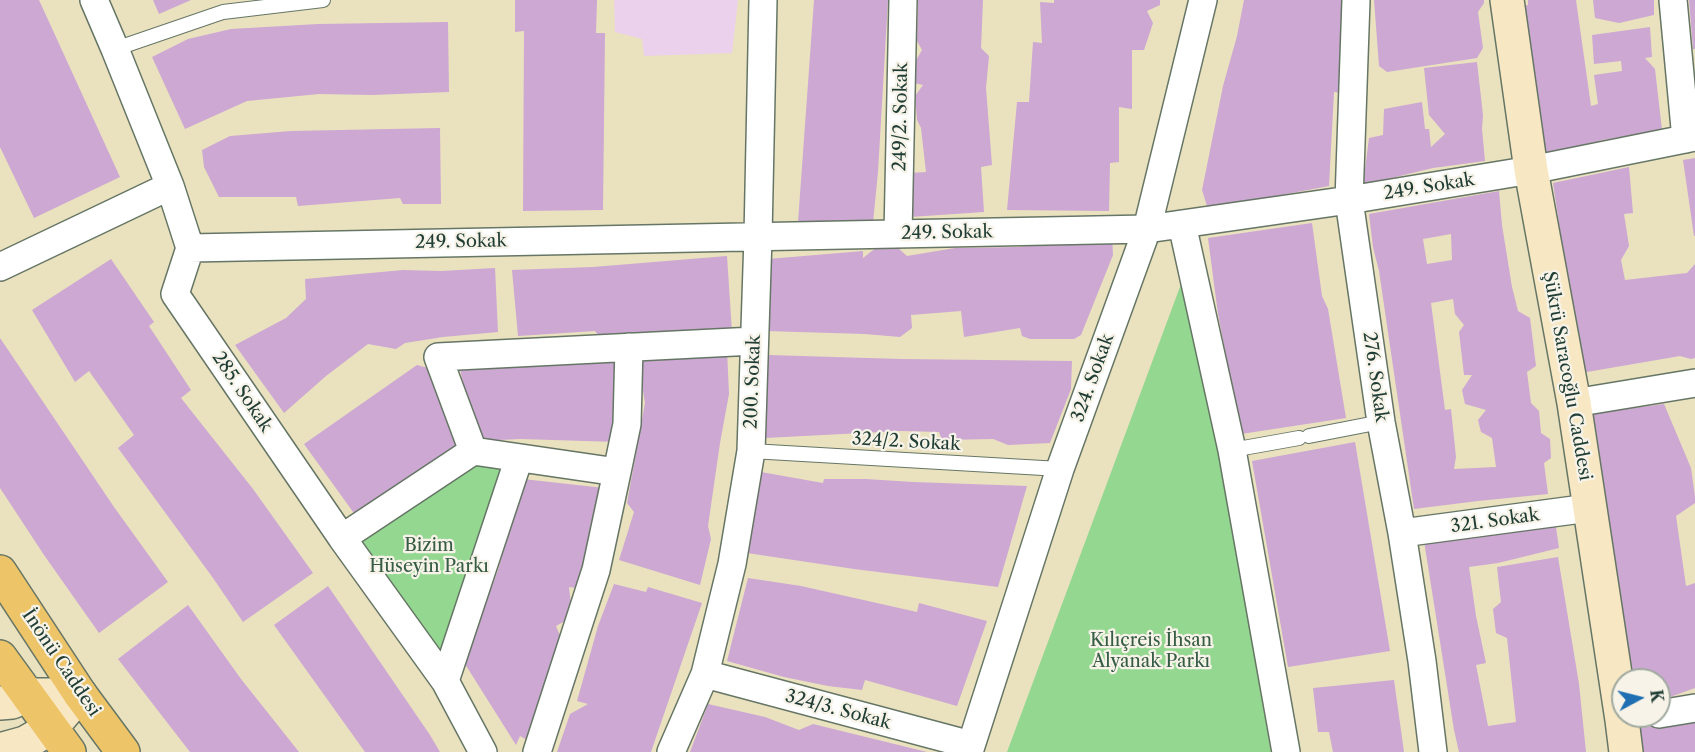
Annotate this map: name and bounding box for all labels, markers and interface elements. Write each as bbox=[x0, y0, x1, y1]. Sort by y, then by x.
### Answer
street label: 249/2. Sokak bbox=[889, 62, 913, 172]
street label: 249. Sokak bbox=[1382, 169, 1476, 205]
street label: 249. Sokak bbox=[901, 221, 993, 245]
street label: 249. Sokak bbox=[415, 230, 507, 254]
street label: Şükrü Saracoğlu Caddesi bbox=[1538, 270, 1596, 482]
street label: 324. Sokak bbox=[1067, 331, 1119, 425]
street label: 276. Sokak bbox=[1358, 331, 1392, 423]
street label: 200. Sokak bbox=[741, 335, 765, 429]
street label: 285. Sokak bbox=[207, 348, 277, 436]
street label: 324/2. Sokak bbox=[851, 428, 961, 456]
street label: 321. Sokak bbox=[1449, 504, 1541, 538]
park label: Bizim Hüseyin Parkı bbox=[369, 535, 489, 578]
street label: İnönü Caddesi bbox=[17, 605, 105, 721]
park label: Kılıçreis İhsan Alyanak Parkı bbox=[1090, 630, 1212, 672]
north arrow bbox=[1611, 668, 1671, 728]
street label: 324/3. Sokak bbox=[783, 686, 893, 734]
text: K bbox=[1646, 688, 1668, 704]

